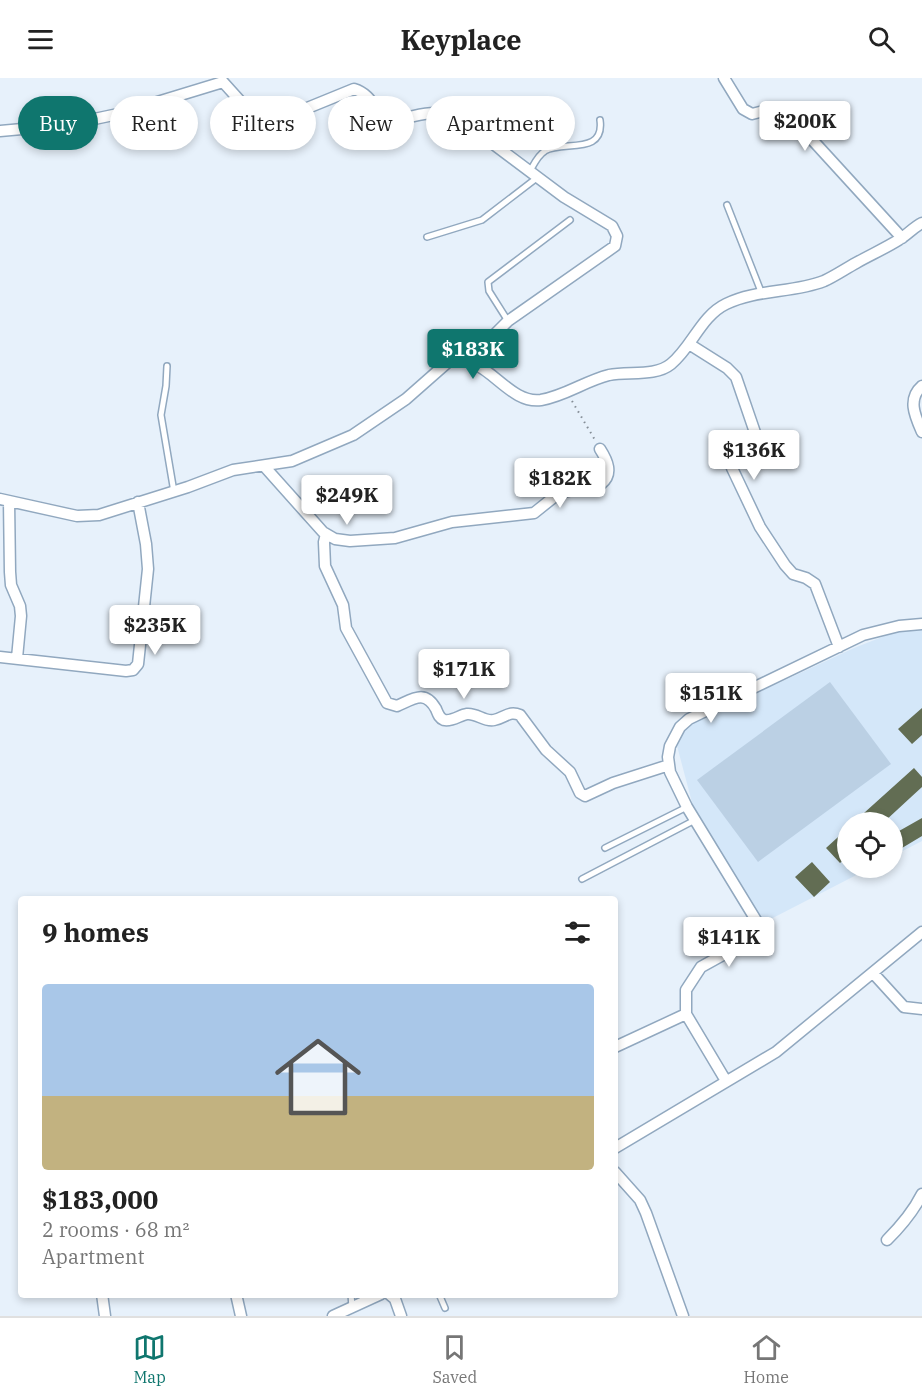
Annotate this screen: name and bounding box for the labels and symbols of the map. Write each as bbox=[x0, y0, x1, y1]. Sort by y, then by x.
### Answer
pin: $200K bbox=[763, 101, 847, 152]
pin: $183K bbox=[431, 329, 515, 380]
pin: $136K bbox=[712, 430, 796, 481]
pin: $182K bbox=[518, 458, 602, 509]
pin: $249K bbox=[305, 475, 389, 526]
pin: $235K bbox=[113, 605, 197, 656]
pin: $171K bbox=[422, 649, 506, 700]
pin: $151K bbox=[669, 673, 753, 724]
pin: $141K bbox=[687, 917, 771, 968]

